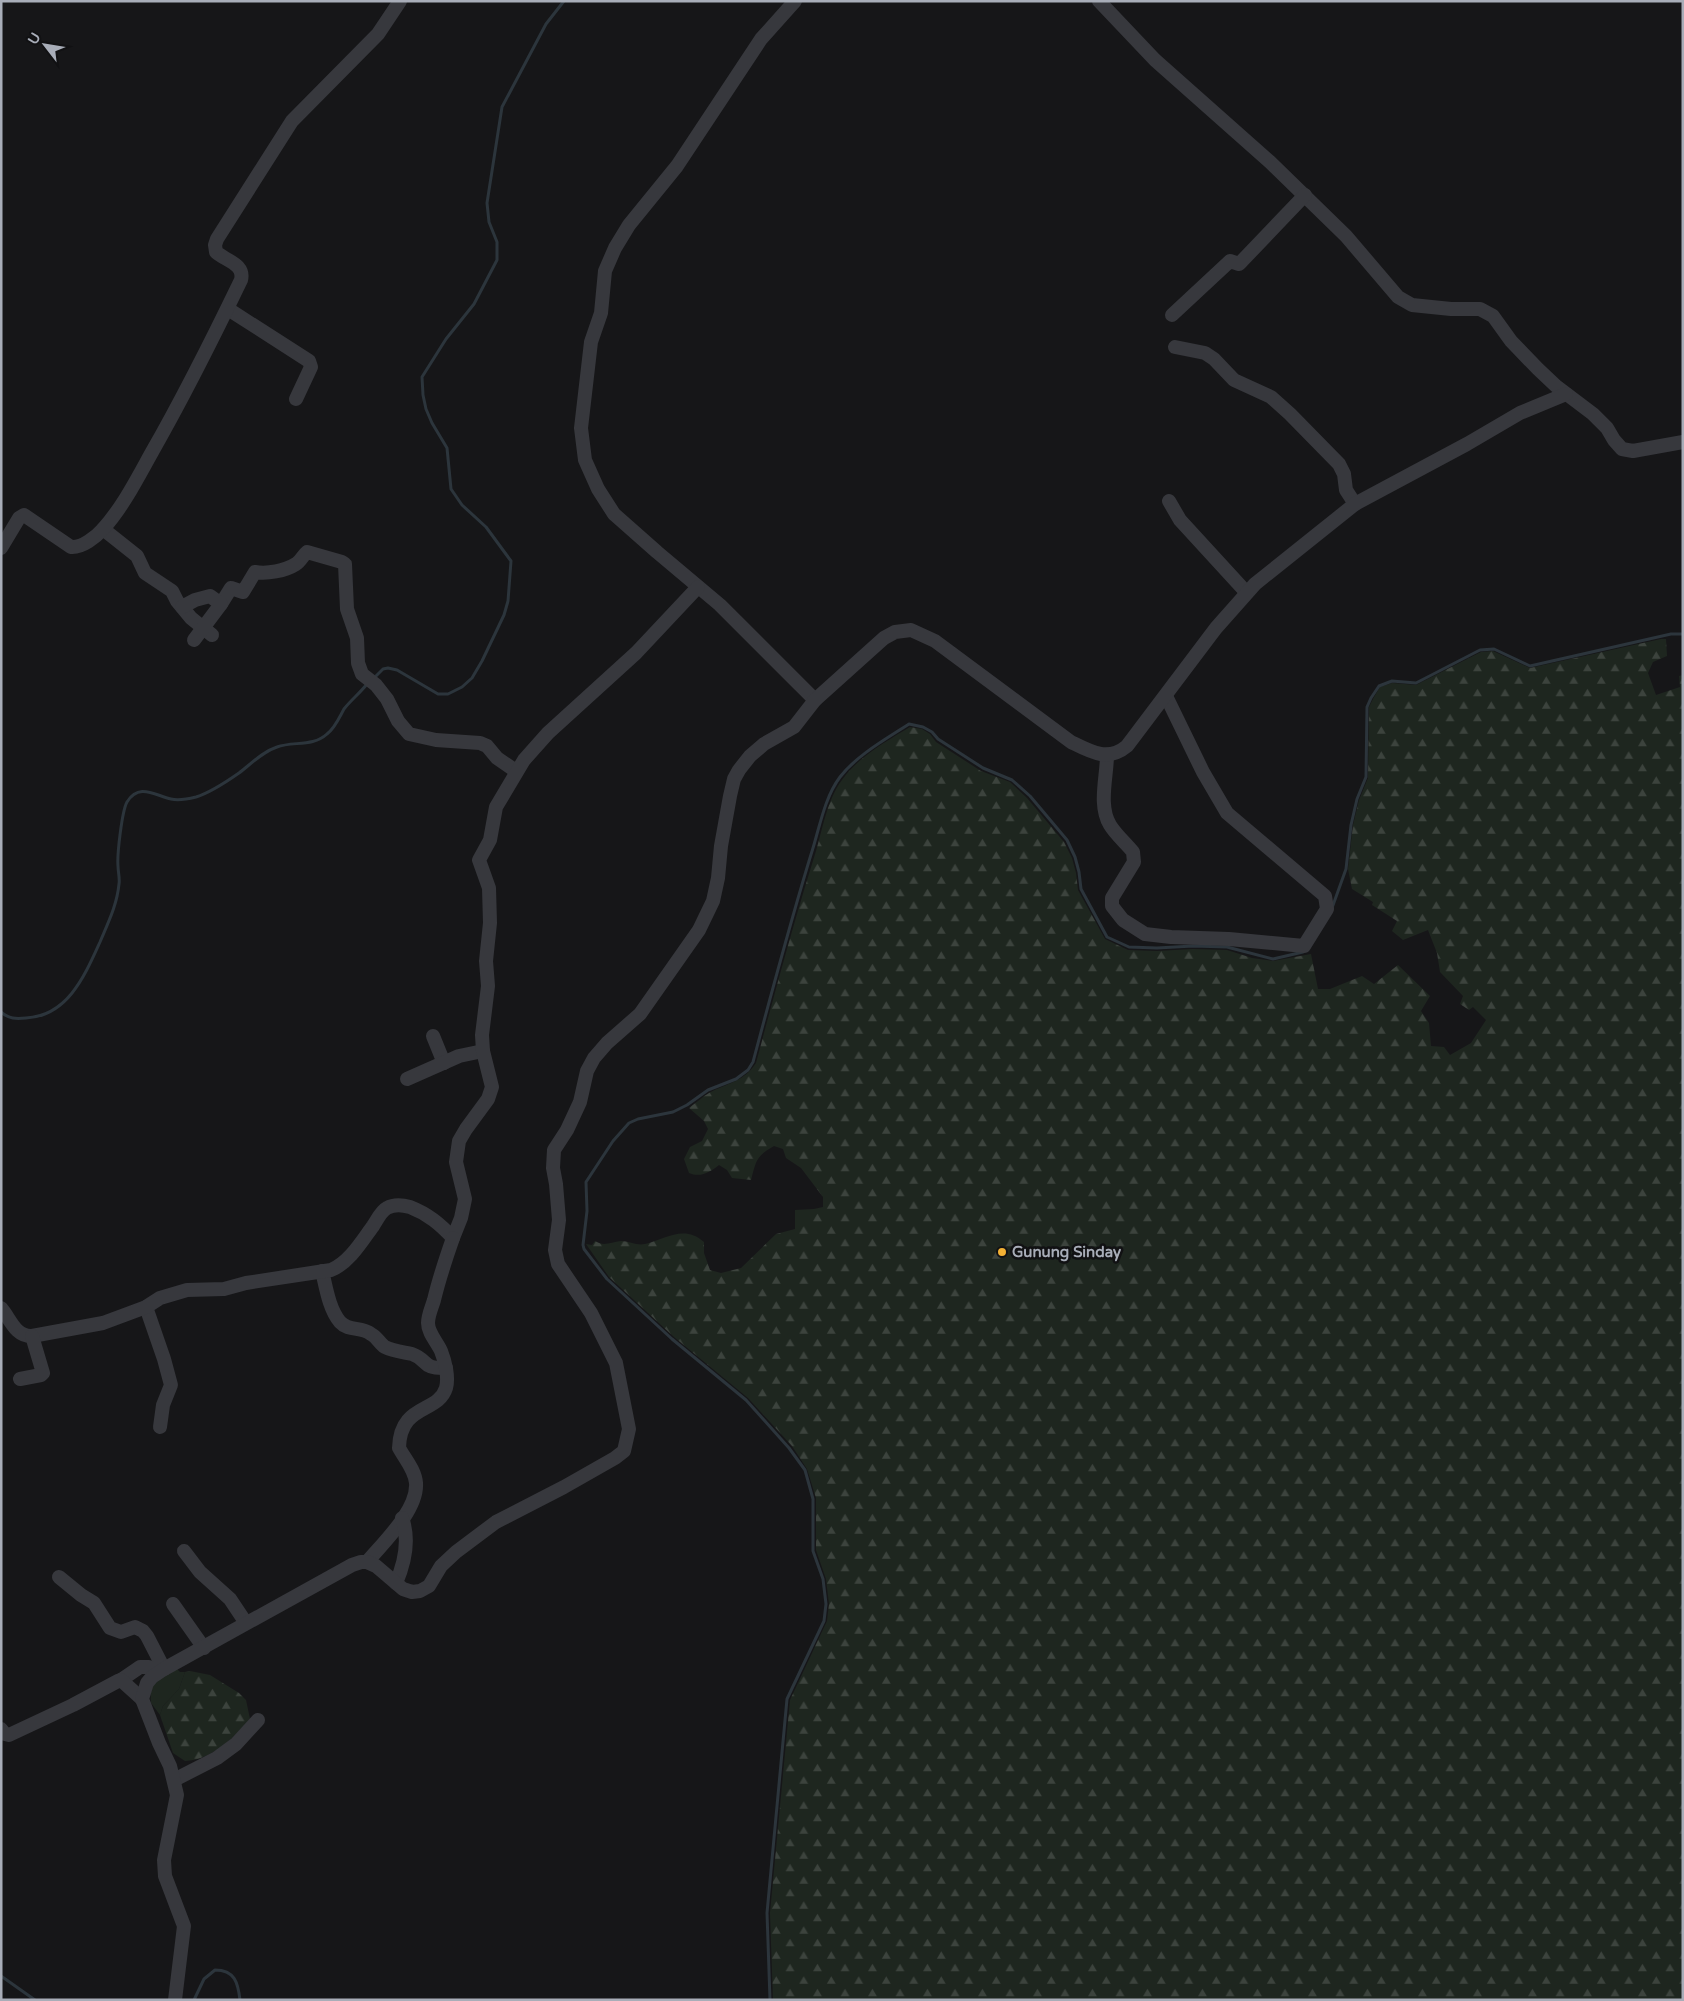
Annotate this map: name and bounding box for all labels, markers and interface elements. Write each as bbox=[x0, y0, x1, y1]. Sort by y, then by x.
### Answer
north arrow bbox=[20, 20, 70, 70]
text: U bbox=[24, 30, 44, 47]
place label: Gunung Sinday bbox=[1012, 1243, 1121, 1262]
marker: Gunung Sinday bbox=[996, 1246, 1008, 1258]

